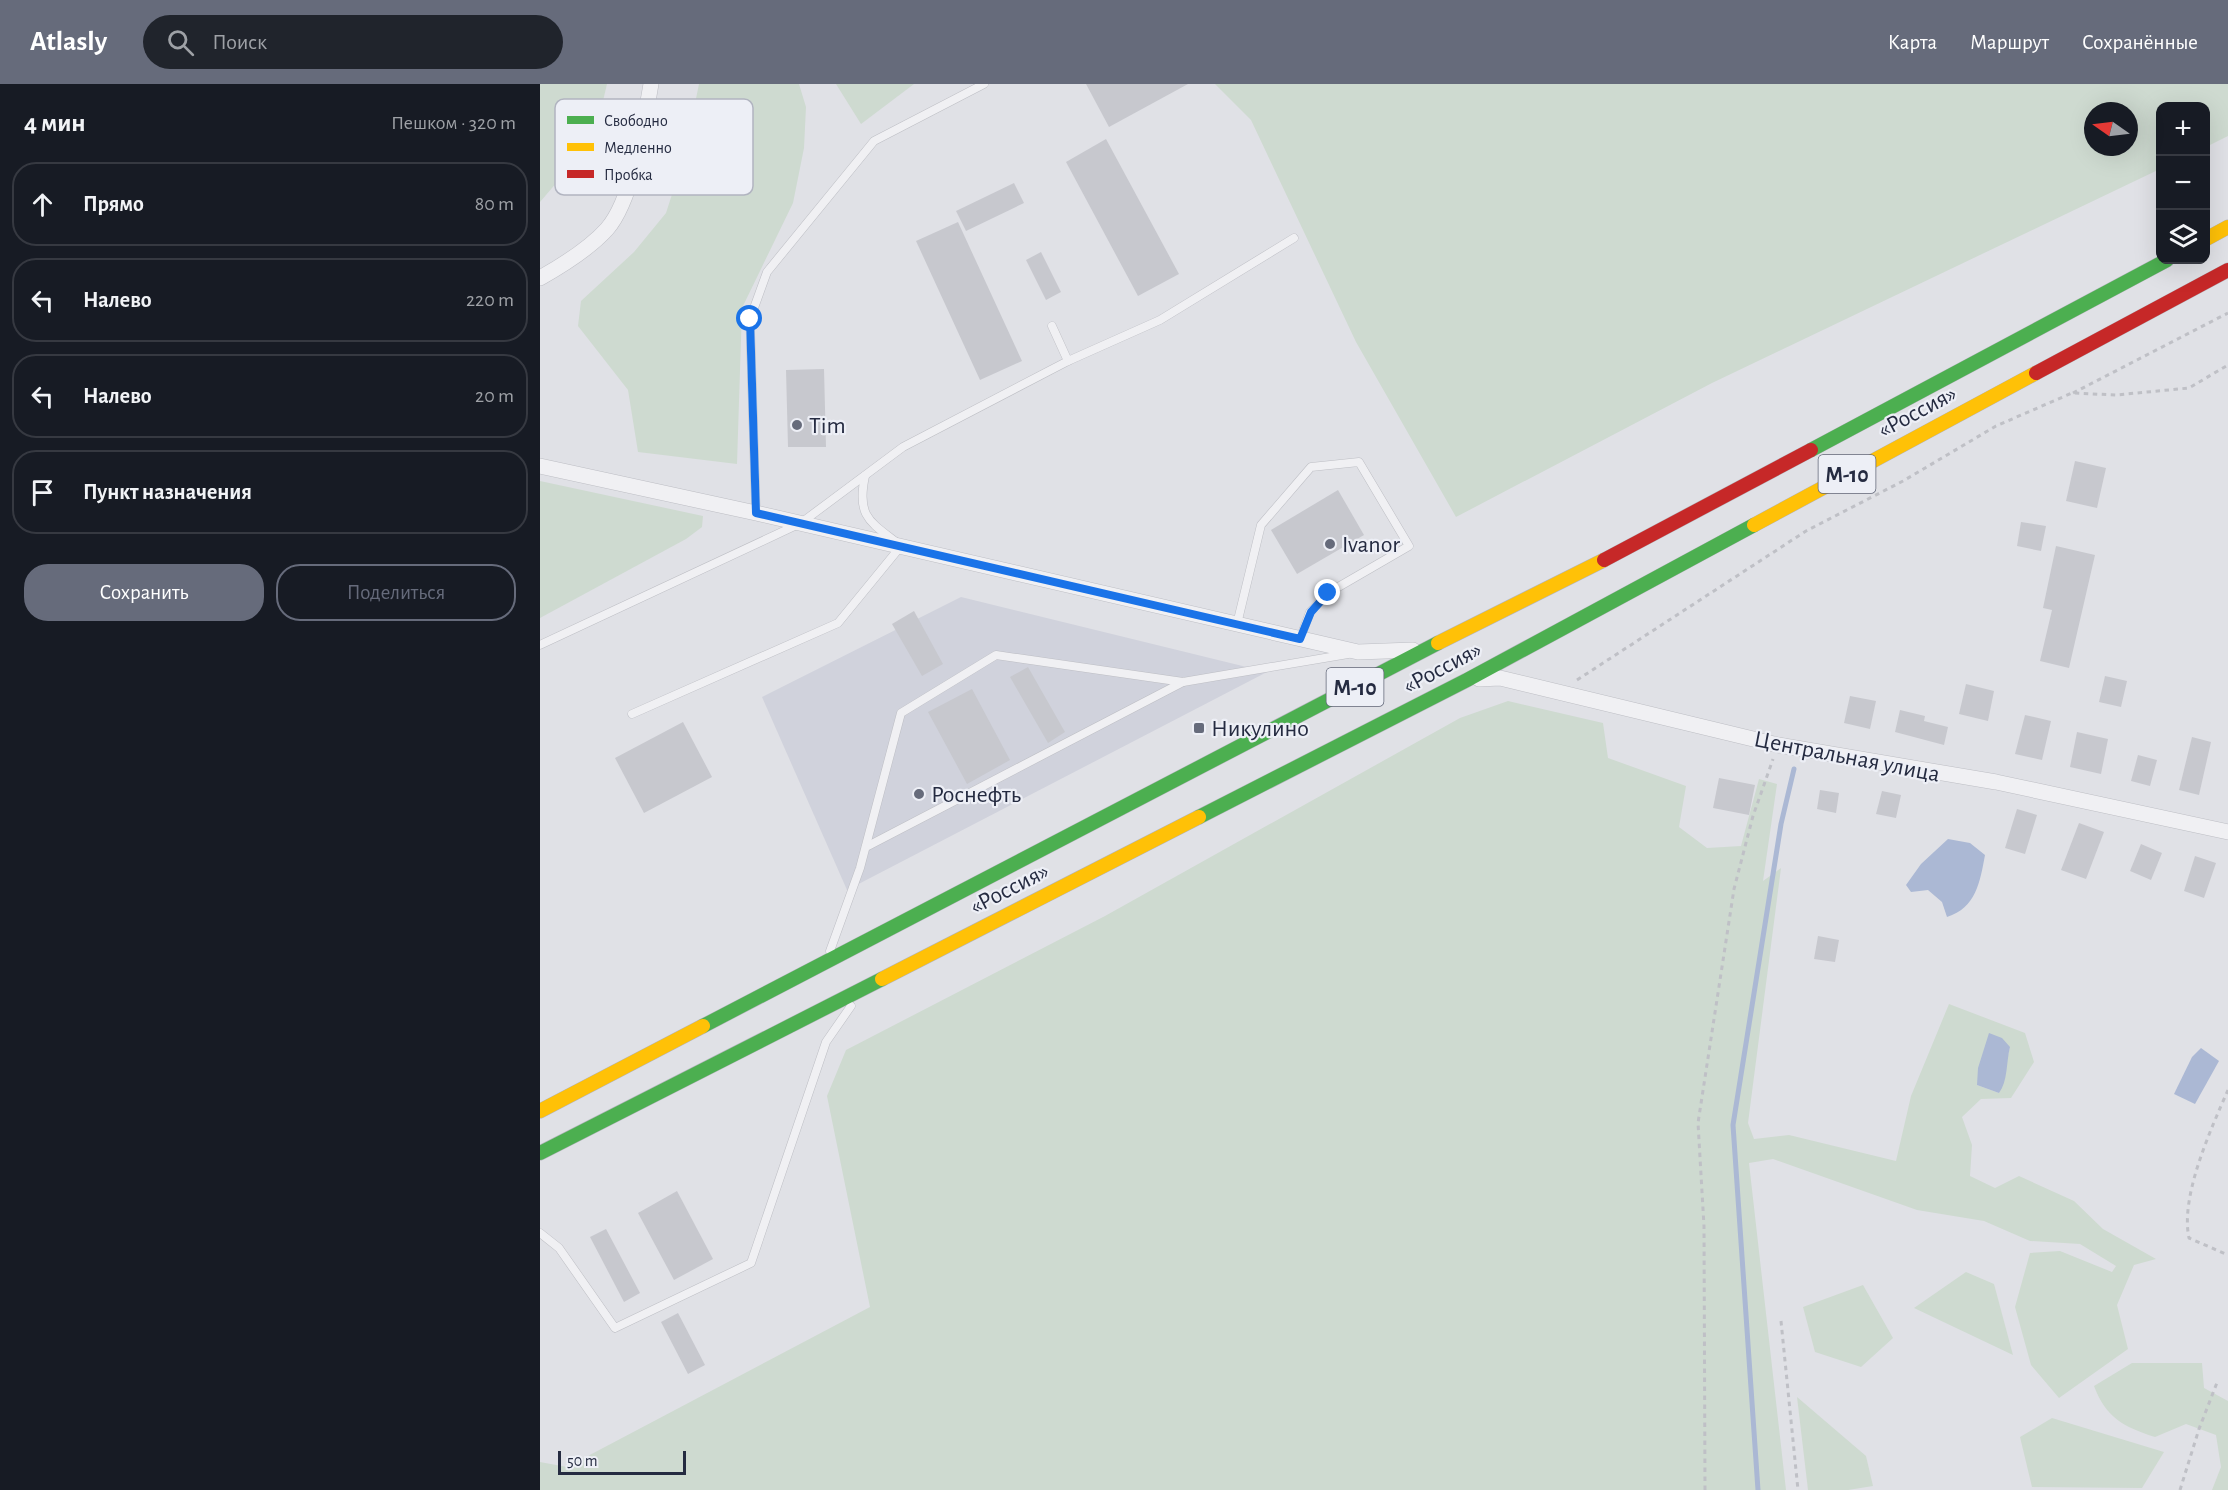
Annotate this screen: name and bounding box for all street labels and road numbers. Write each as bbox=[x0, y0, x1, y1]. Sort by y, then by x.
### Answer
street label: «Россия» bbox=[1874, 381, 1961, 443]
road number: М-10 bbox=[1818, 455, 1876, 493]
street label: «Россия» bbox=[1399, 637, 1486, 699]
road number: М-10 bbox=[1326, 668, 1384, 706]
street label: Центральная улица bbox=[1752, 727, 1942, 787]
street label: «Россия» bbox=[966, 859, 1053, 919]

